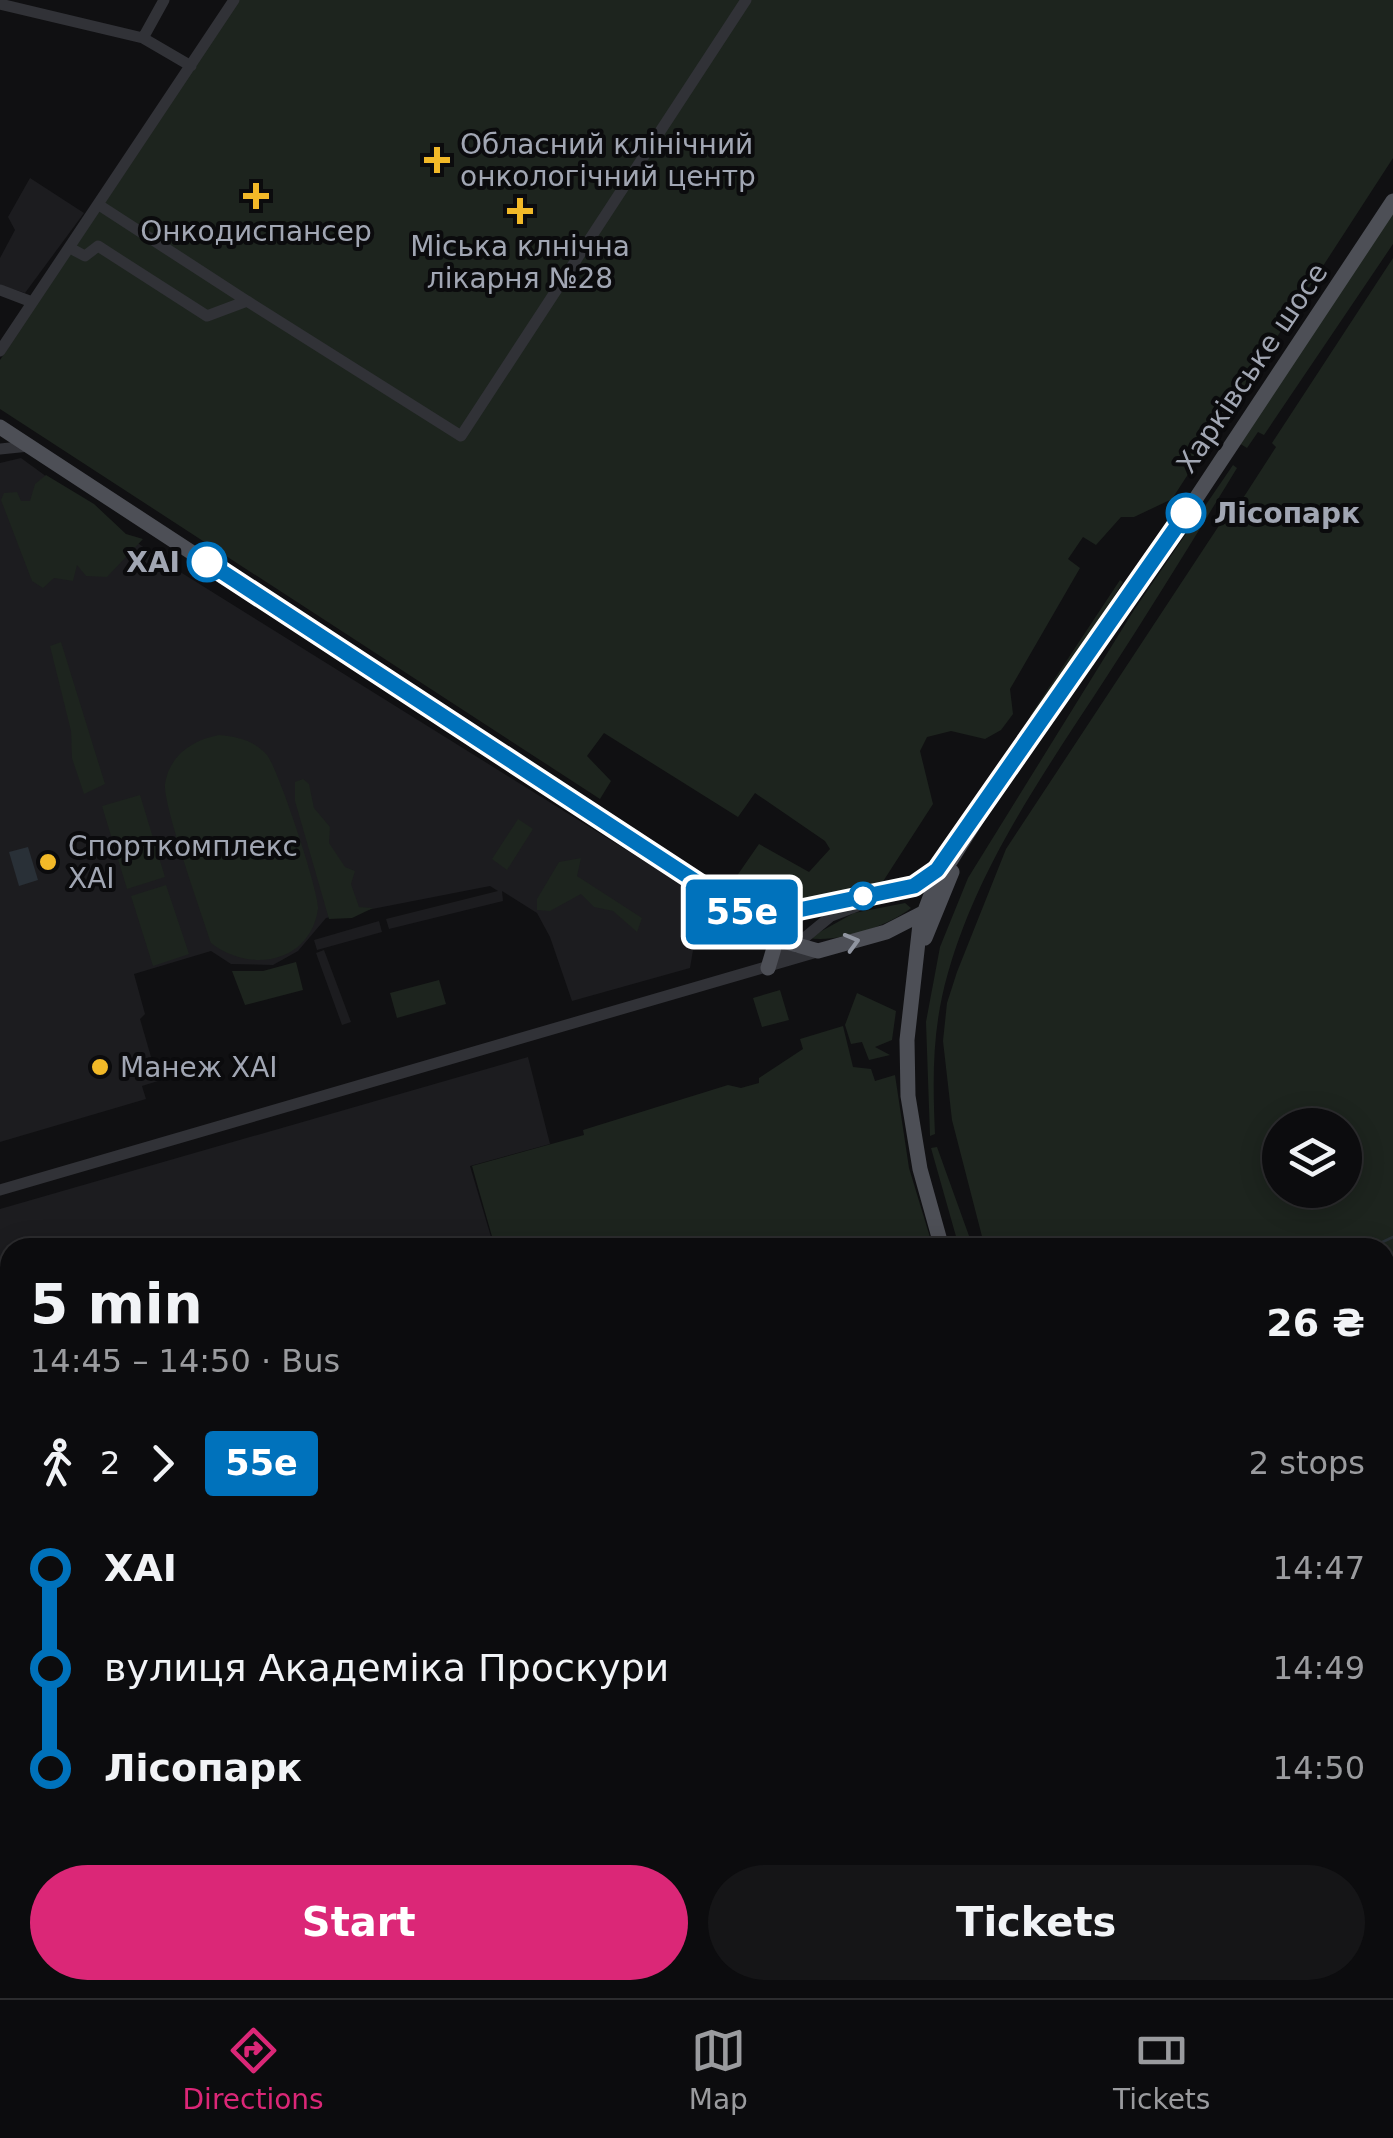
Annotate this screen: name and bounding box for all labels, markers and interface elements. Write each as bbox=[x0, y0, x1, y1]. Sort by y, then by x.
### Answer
place label: Обласний клінічний онкологічний центр bbox=[460, 128, 756, 193]
marker: Обласний клінічний онкологічний центр bbox=[424, 147, 450, 173]
marker: Онкодиспансер bbox=[243, 183, 269, 209]
marker: Міська клнічна лікарня №28 bbox=[507, 198, 533, 224]
place label: Онкодиспансер bbox=[140, 215, 372, 248]
place label: Міська клнічна лікарня №28 bbox=[410, 230, 630, 295]
street label: Харківське шосе bbox=[1170, 257, 1334, 479]
marker: Лісопарк bbox=[1167, 494, 1205, 532]
place label: Лісопарк bbox=[1214, 497, 1360, 530]
marker: ХАІ bbox=[188, 543, 226, 581]
place label: ХАІ bbox=[126, 546, 180, 579]
place label: Спорткомплекс ХАІ bbox=[68, 830, 298, 895]
marker: Спорткомплекс ХАІ bbox=[37, 851, 59, 873]
line badge: 55е bbox=[684, 880, 800, 944]
unlabelled marker bbox=[850, 883, 876, 909]
text: 55е bbox=[706, 892, 778, 932]
one-way arrow bbox=[843, 933, 860, 954]
place label: Манеж ХАІ bbox=[120, 1051, 278, 1084]
marker: Манеж ХАІ bbox=[89, 1056, 111, 1078]
map controls bbox=[1262, 1108, 1362, 1208]
button: layers bbox=[1262, 1108, 1362, 1208]
text: 5 min bbox=[30, 1272, 203, 1336]
text: 26 ₴ bbox=[1266, 1301, 1365, 1345]
text: 14:45 – 14:50 · Bus bbox=[30, 1342, 340, 1380]
icon: walk bbox=[30, 1436, 85, 1491]
icon: forward bbox=[135, 1436, 190, 1491]
text: 55е bbox=[225, 1443, 298, 1483]
text: 2 bbox=[100, 1444, 120, 1482]
text: 2 stops bbox=[1249, 1444, 1365, 1482]
text: ХАІ bbox=[104, 1546, 177, 1590]
text: 14:47 bbox=[1273, 1549, 1365, 1587]
text: вулиця Академіка Проскури bbox=[104, 1646, 669, 1690]
text: 14:49 bbox=[1273, 1649, 1365, 1687]
text: Лісопарк bbox=[104, 1746, 302, 1790]
text: 14:50 bbox=[1273, 1749, 1365, 1787]
button: Start bbox=[30, 1865, 688, 1980]
button: Tickets bbox=[708, 1865, 1365, 1980]
tab: Directions bbox=[183, 2023, 324, 2116]
tab: Map bbox=[689, 2023, 748, 2116]
tab: Tickets bbox=[1113, 2023, 1210, 2116]

